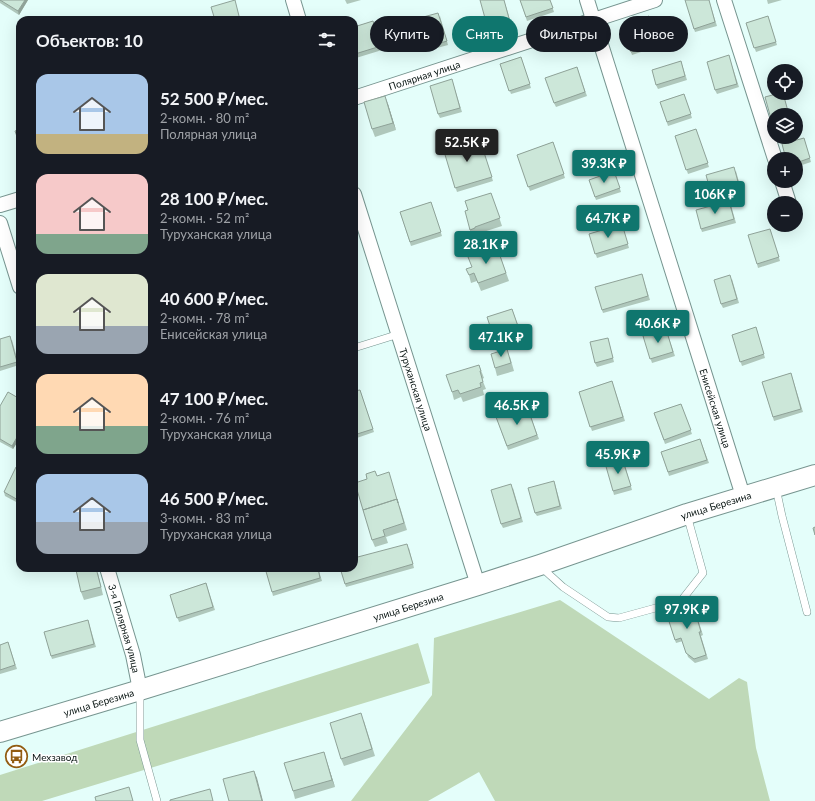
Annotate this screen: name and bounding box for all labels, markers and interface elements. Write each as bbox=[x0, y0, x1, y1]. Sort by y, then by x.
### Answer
chip: Купить bbox=[370, 16, 444, 52]
chip: Снять bbox=[452, 16, 518, 52]
chip: Фильтры bbox=[526, 16, 611, 52]
chip: Новое bbox=[619, 16, 688, 52]
icon: filters bbox=[316, 29, 338, 51]
text: Объектов: 10 bbox=[36, 30, 143, 51]
street label: Полярная улица bbox=[387, 58, 462, 92]
map controls bbox=[767, 64, 803, 232]
button: locate bbox=[767, 64, 803, 100]
text: 52 500 ₽/мес. bbox=[160, 88, 268, 109]
icon: home bbox=[68, 90, 116, 138]
button: layers bbox=[767, 108, 803, 144]
text: 2-комн. · 80 m² bbox=[160, 110, 249, 126]
text: Полярная улица bbox=[160, 126, 257, 142]
pin: 52.5K ₽ bbox=[430, 129, 504, 163]
text: 52.5K ₽ bbox=[444, 134, 490, 150]
pin: 39.3K ₽ bbox=[567, 150, 641, 184]
button: + bbox=[767, 152, 803, 188]
text: 39.3K ₽ bbox=[581, 155, 627, 171]
pin: 106K ₽ bbox=[682, 181, 748, 215]
text: 106K ₽ bbox=[694, 186, 736, 202]
text: 28 100 ₽/мес. bbox=[160, 188, 268, 209]
icon: home bbox=[68, 190, 116, 238]
button: − bbox=[767, 196, 803, 232]
pin: 64.7K ₽ bbox=[571, 205, 645, 239]
text: 2-комн. · 52 m² bbox=[160, 210, 249, 226]
text: 64.7K ₽ bbox=[585, 210, 631, 226]
text: Туруханская улица bbox=[160, 226, 272, 242]
pin: 28.1K ₽ bbox=[449, 231, 523, 265]
text: 28.1K ₽ bbox=[463, 236, 509, 252]
text: 40 600 ₽/мес. bbox=[160, 288, 268, 309]
icon: home bbox=[68, 290, 116, 338]
text: 2-комн. · 78 m² bbox=[160, 310, 249, 326]
pin: 40.6K ₽ bbox=[621, 310, 695, 344]
text: 40.6K ₽ bbox=[635, 315, 681, 331]
pin: 47.1K ₽ bbox=[464, 324, 538, 358]
text: Енисейская улица bbox=[160, 326, 267, 342]
text: 47.1K ₽ bbox=[478, 329, 524, 345]
street label: Туруханская улица bbox=[397, 346, 435, 432]
street label: Енисейская улица bbox=[697, 367, 734, 449]
text: 47 100 ₽/мес. bbox=[160, 388, 268, 409]
icon: home bbox=[68, 390, 116, 438]
pin: 46.5K ₽ bbox=[480, 392, 554, 426]
text: 46.5K ₽ bbox=[494, 397, 540, 413]
text: 2-комн. · 76 m² bbox=[160, 410, 249, 426]
text: Туруханская улица bbox=[160, 426, 272, 442]
pin: 45.9K ₽ bbox=[581, 441, 655, 475]
text: 45.9K ₽ bbox=[595, 446, 641, 462]
text: 46 500 ₽/мес. bbox=[160, 488, 268, 509]
street label: улица Березина bbox=[679, 489, 753, 522]
icon: home bbox=[68, 490, 116, 538]
text: 3-комн. · 83 m² bbox=[160, 510, 249, 526]
text: Туруханская улица bbox=[160, 526, 272, 542]
street label: 3-я Полярная улица bbox=[106, 583, 142, 674]
street label: улица Березина bbox=[371, 590, 445, 623]
pin: 97.9K ₽ bbox=[650, 596, 724, 630]
text: 97.9K ₽ bbox=[664, 601, 710, 617]
street label: улица Березина bbox=[62, 686, 135, 719]
bus stop icon: Мехзавод bbox=[4, 744, 30, 770]
place label: Мехзавод bbox=[32, 751, 77, 763]

